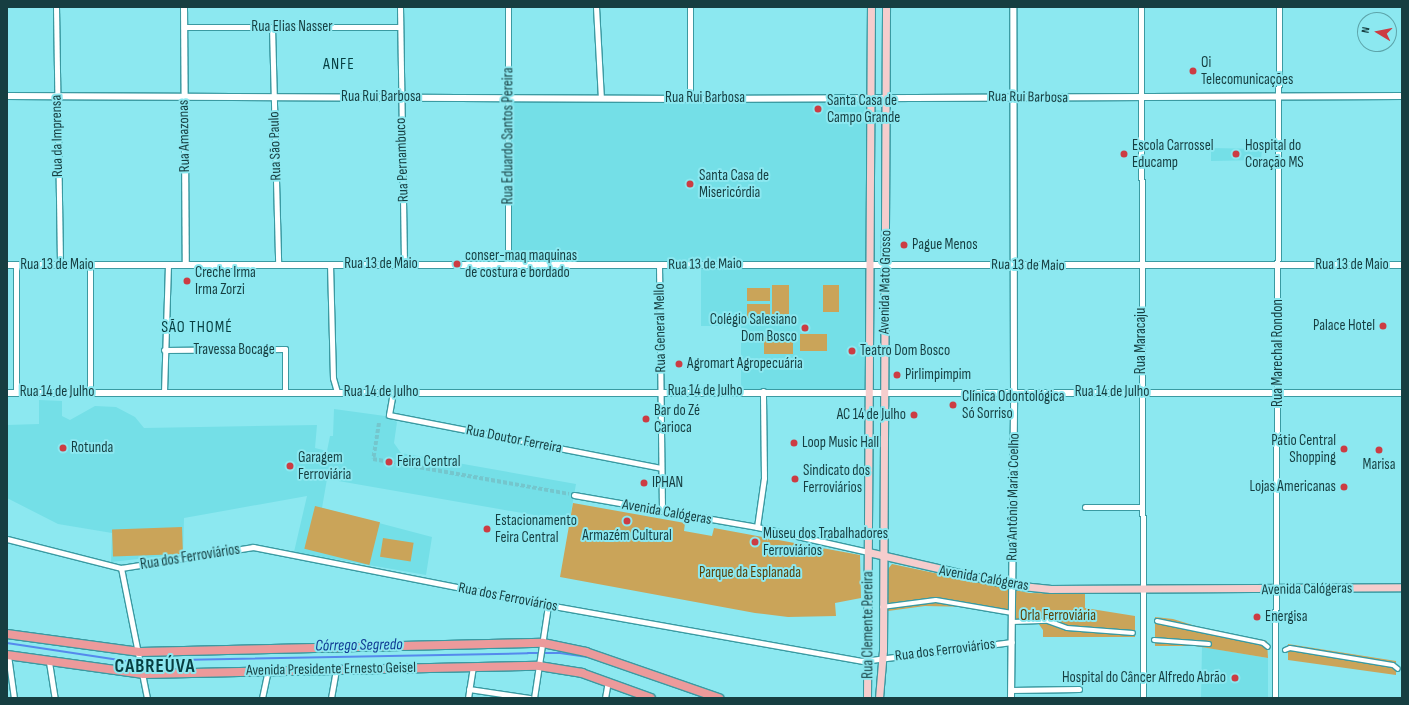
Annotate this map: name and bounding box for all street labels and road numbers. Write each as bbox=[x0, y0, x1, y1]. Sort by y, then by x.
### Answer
street label: Rua Elias Nasser bbox=[251, 18, 333, 36]
street label: Rua Eduardo Santos Pereira bbox=[499, 68, 517, 204]
street label: Rua Rui Barbosa bbox=[988, 87, 1068, 107]
street label: Rua Rui Barbosa bbox=[341, 88, 421, 106]
street label: Rua Rui Barbosa bbox=[665, 89, 745, 107]
street label: Rua da Imprensa bbox=[47, 95, 67, 177]
street label: Rua Amazonas bbox=[174, 100, 194, 172]
street label: Rua São Paulo bbox=[265, 111, 285, 181]
street label: Rua Pernambuco bbox=[392, 117, 412, 203]
street label: Avenida Mato Grosso bbox=[875, 230, 895, 334]
street label: Rua 13 de Maio bbox=[668, 254, 742, 274]
street label: Rua 13 de Maio bbox=[344, 255, 418, 273]
street label: Rua 13 de Maio bbox=[991, 255, 1065, 275]
street label: Rua 13 de Maio bbox=[20, 256, 94, 274]
street label: Rua 13 de Maio bbox=[1315, 256, 1389, 274]
street label: Rua General Mello bbox=[650, 283, 670, 373]
street label: Rua Marechal Rondon bbox=[1269, 299, 1287, 407]
street label: Rua Maracaju bbox=[1132, 308, 1150, 374]
street label: Travessa Bocage bbox=[193, 341, 275, 359]
street label: Rua 14 de Julho bbox=[668, 382, 742, 400]
street label: Rua 14 de Julho bbox=[20, 383, 94, 401]
street label: Rua 14 de Julho bbox=[344, 383, 418, 401]
street label: Rua 14 de Julho bbox=[1075, 383, 1149, 401]
street label: Rua Doutor Ferreira bbox=[465, 421, 563, 457]
street label: Rua Antônio Maria Coelho bbox=[1003, 433, 1023, 561]
street label: Avenida Calógeras bbox=[621, 495, 713, 529]
street label: Rua dos Ferroviários bbox=[139, 540, 241, 574]
street label: Avenida Calógeras bbox=[938, 561, 1030, 595]
street label: Rua Clemente Pereira bbox=[859, 571, 877, 679]
street label: Rua dos Ferroviários bbox=[457, 579, 559, 615]
street label: Avenida Calógeras bbox=[1262, 579, 1352, 599]
street label: Rua dos Ferroviários bbox=[894, 635, 996, 665]
street label: Avenida Presidente Ernesto Geisel bbox=[246, 659, 416, 679]

